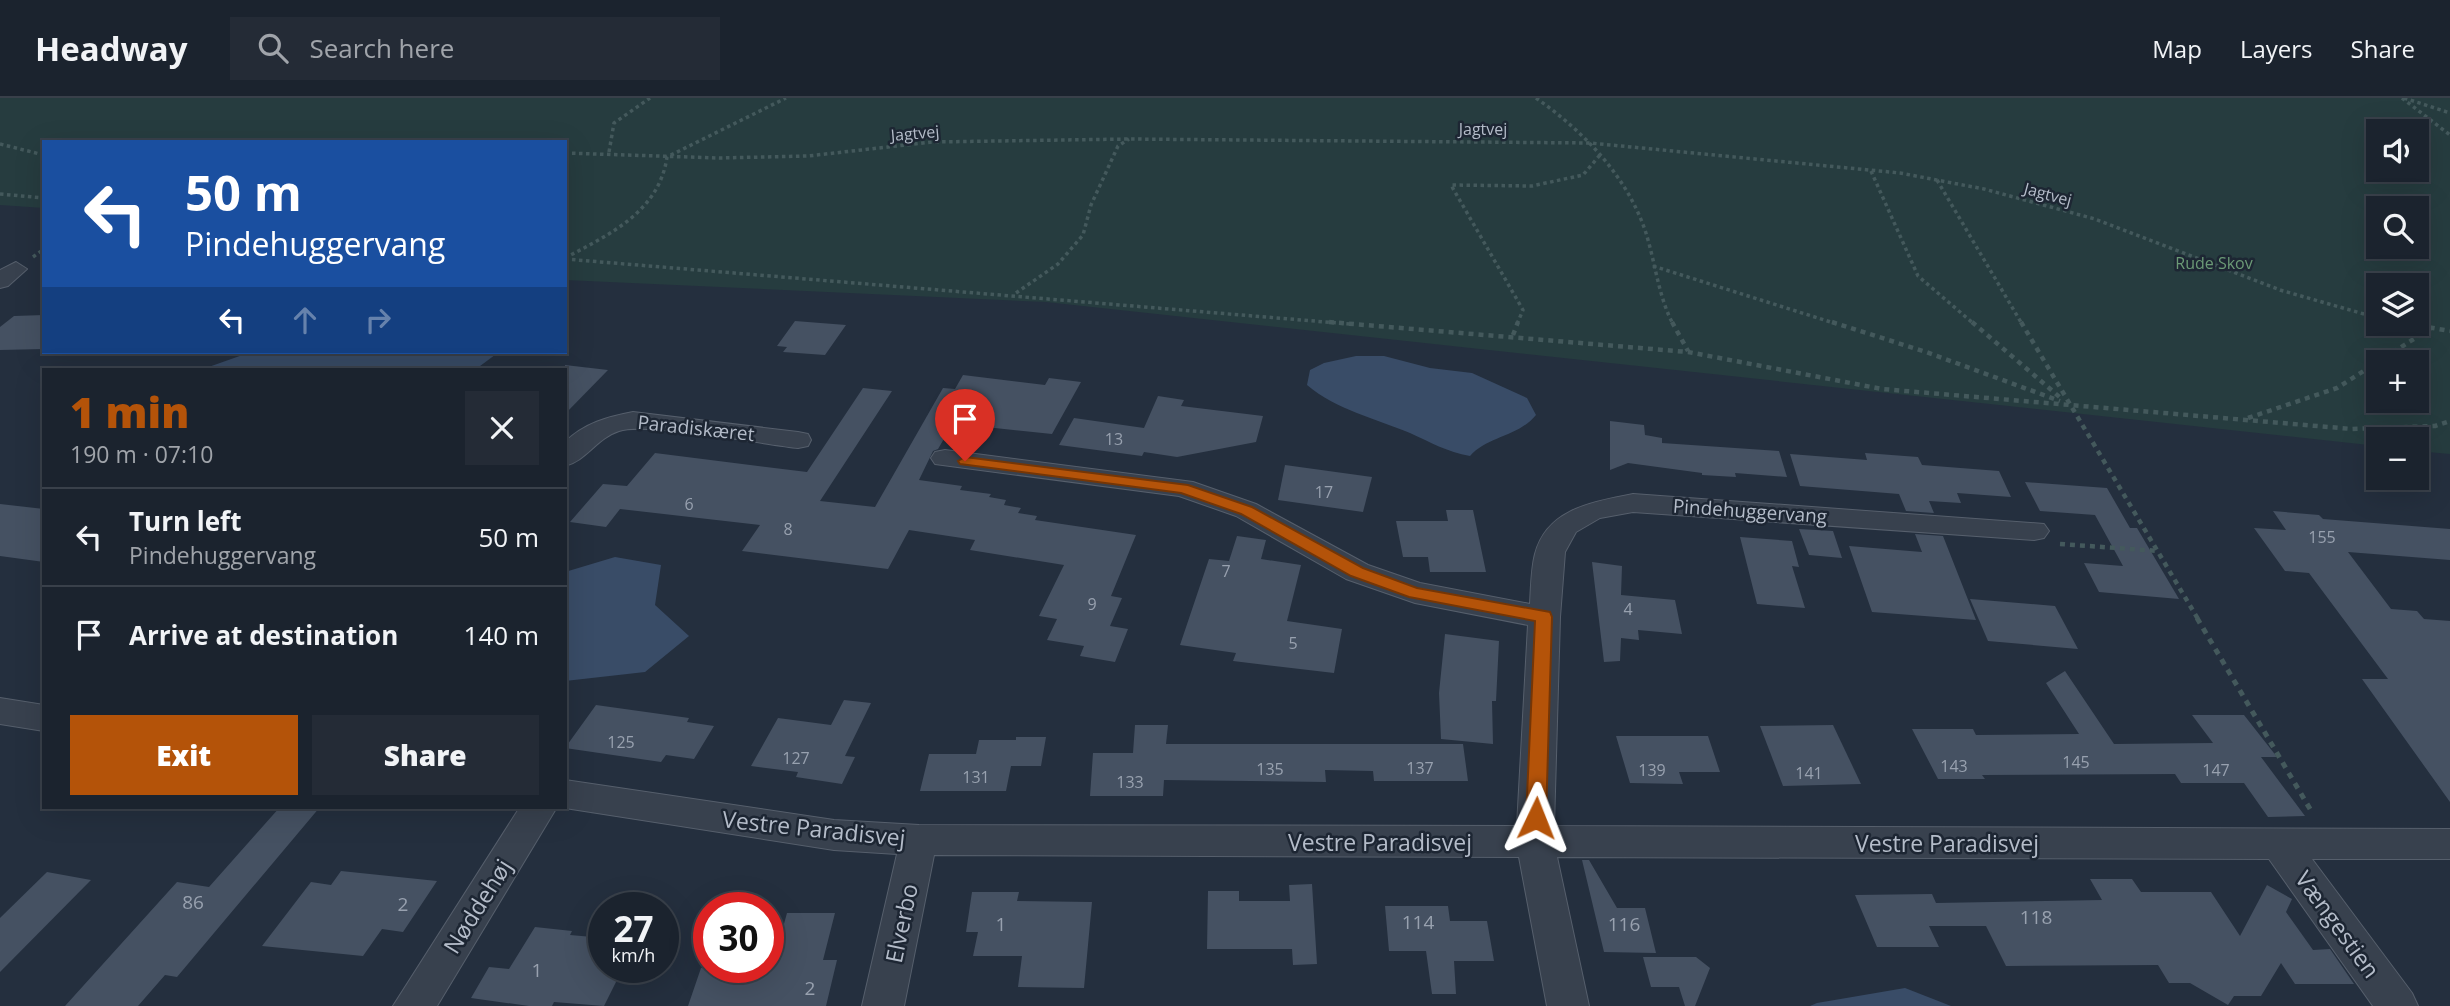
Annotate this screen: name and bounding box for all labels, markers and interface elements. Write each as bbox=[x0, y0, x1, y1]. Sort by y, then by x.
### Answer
search box bbox=[230, 17, 720, 80]
text: Headway bbox=[35, 26, 188, 71]
icon: search bbox=[254, 29, 292, 67]
text: Search here bbox=[310, 30, 454, 66]
text: Map bbox=[2152, 32, 2202, 65]
text: Layers bbox=[2240, 32, 2313, 65]
text: Share bbox=[2351, 32, 2415, 65]
street label: Jagtvej bbox=[1457, 118, 1507, 140]
map controls bbox=[2366, 119, 2429, 490]
button: sound bbox=[2366, 119, 2429, 182]
street label: Jagtvej bbox=[888, 120, 940, 146]
text: 50 m bbox=[185, 159, 302, 225]
icon: left bbox=[70, 168, 161, 259]
street label: Jagtvej bbox=[2020, 177, 2074, 211]
button: search bbox=[2366, 196, 2429, 259]
text: Pindehuggervang bbox=[185, 222, 445, 265]
park label: Rude Skov bbox=[2175, 252, 2253, 274]
button: layers bbox=[2366, 273, 2429, 336]
icon: left bbox=[213, 301, 251, 339]
icon: ahead bbox=[286, 301, 324, 339]
icon: right bbox=[359, 301, 397, 339]
button: + bbox=[2366, 350, 2429, 413]
text: 1 min bbox=[70, 383, 189, 440]
pin bbox=[935, 389, 995, 461]
button: close bbox=[465, 391, 539, 465]
icon: arrive bbox=[946, 400, 984, 438]
street label: Paradiskæret bbox=[636, 409, 756, 447]
button: − bbox=[2366, 427, 2429, 490]
house number: 13 bbox=[1105, 428, 1123, 450]
text: 190 m · 07:10 bbox=[70, 438, 213, 470]
house number: 17 bbox=[1315, 481, 1333, 503]
house number: 6 bbox=[684, 493, 694, 515]
street label: Pindehuggervang bbox=[1672, 493, 1828, 529]
text: Turn left bbox=[129, 503, 241, 539]
icon: left bbox=[70, 518, 108, 556]
house number: 8 bbox=[783, 518, 793, 540]
text: 50 m bbox=[478, 519, 539, 555]
house number: 155 bbox=[2308, 526, 2336, 548]
text: Pindehuggervang bbox=[129, 539, 316, 571]
house number: 7 bbox=[1221, 560, 1231, 582]
house number: 9 bbox=[1087, 593, 1097, 615]
house number: 4 bbox=[1623, 598, 1633, 620]
icon: arrive bbox=[70, 616, 108, 654]
text: Arrive at destination bbox=[129, 617, 398, 653]
text: 140 m bbox=[464, 617, 539, 653]
house number: 5 bbox=[1288, 632, 1298, 654]
button: Exit bbox=[70, 715, 298, 795]
button: Share bbox=[312, 715, 539, 795]
house number: 125 bbox=[607, 731, 635, 753]
house number: 127 bbox=[782, 747, 810, 769]
house number: 145 bbox=[2062, 751, 2090, 773]
house number: 143 bbox=[1940, 755, 1968, 777]
house number: 137 bbox=[1406, 757, 1434, 779]
house number: 135 bbox=[1256, 758, 1284, 780]
house number: 139 bbox=[1638, 759, 1666, 781]
house number: 147 bbox=[2202, 759, 2230, 781]
house number: 141 bbox=[1795, 762, 1823, 784]
house number: 131 bbox=[962, 766, 990, 788]
house number: 133 bbox=[1116, 771, 1144, 793]
position arrow bbox=[1499, 781, 1573, 855]
street label: Vestre Paradisvej bbox=[721, 802, 907, 854]
street label: Vestre Paradisvej bbox=[1288, 826, 1472, 858]
street label: Vestre Paradisvej bbox=[1855, 827, 2039, 859]
street label: Nøddehøj bbox=[435, 853, 519, 959]
street label: Vængestien bbox=[2288, 864, 2388, 984]
street label: Elverbo bbox=[877, 880, 925, 966]
house number: 86 bbox=[182, 889, 204, 915]
house number: 2 bbox=[398, 891, 408, 917]
speed limit sign: 30 bbox=[693, 892, 784, 983]
house number: 118 bbox=[2020, 904, 2052, 930]
text: 27 bbox=[613, 905, 654, 952]
house number: 114 bbox=[1402, 909, 1434, 935]
house number: 1 bbox=[996, 911, 1006, 937]
house number: 116 bbox=[1608, 911, 1640, 937]
text: km/h bbox=[612, 943, 655, 967]
house number: 1 bbox=[532, 957, 542, 983]
house number: 2 bbox=[805, 975, 815, 1001]

